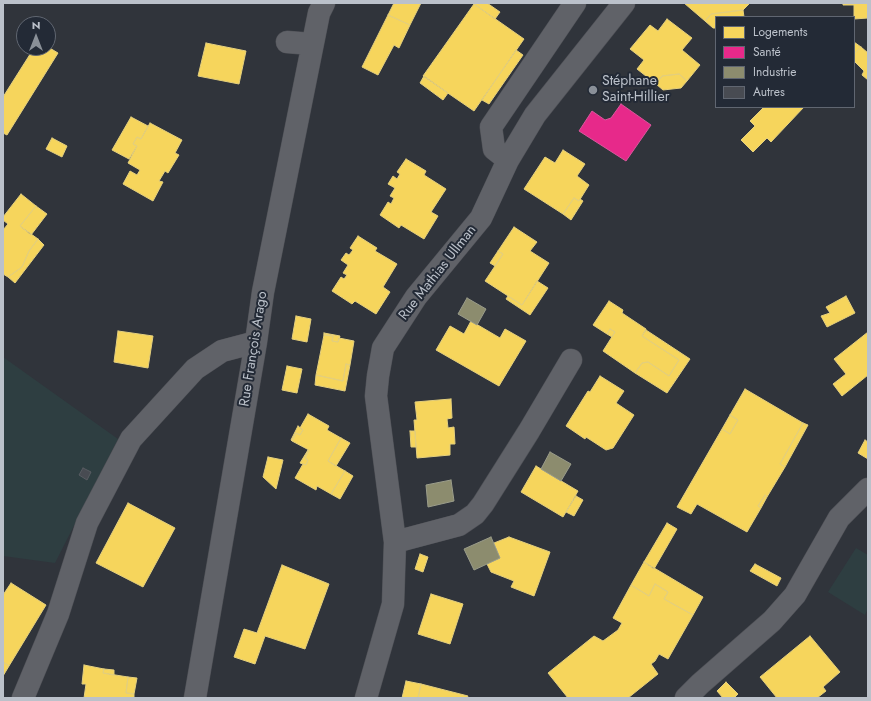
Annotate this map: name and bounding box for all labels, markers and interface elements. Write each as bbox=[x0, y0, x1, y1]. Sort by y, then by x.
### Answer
north arrow bbox=[16, 16, 56, 56]
legend bbox=[715, 16, 855, 108]
text: N bbox=[32, 17, 40, 33]
text: Logements bbox=[753, 23, 808, 41]
text: Santé bbox=[753, 43, 781, 61]
text: Industrie bbox=[753, 63, 797, 81]
place label: Stéphane Saint-Hillier bbox=[602, 74, 669, 106]
text: Autres bbox=[753, 83, 785, 101]
marker: Stéphane Saint-Hillier bbox=[587, 84, 599, 96]
street label: Rue Mathias Ullman bbox=[396, 222, 480, 324]
street label: Rue François Arago bbox=[237, 290, 271, 408]

